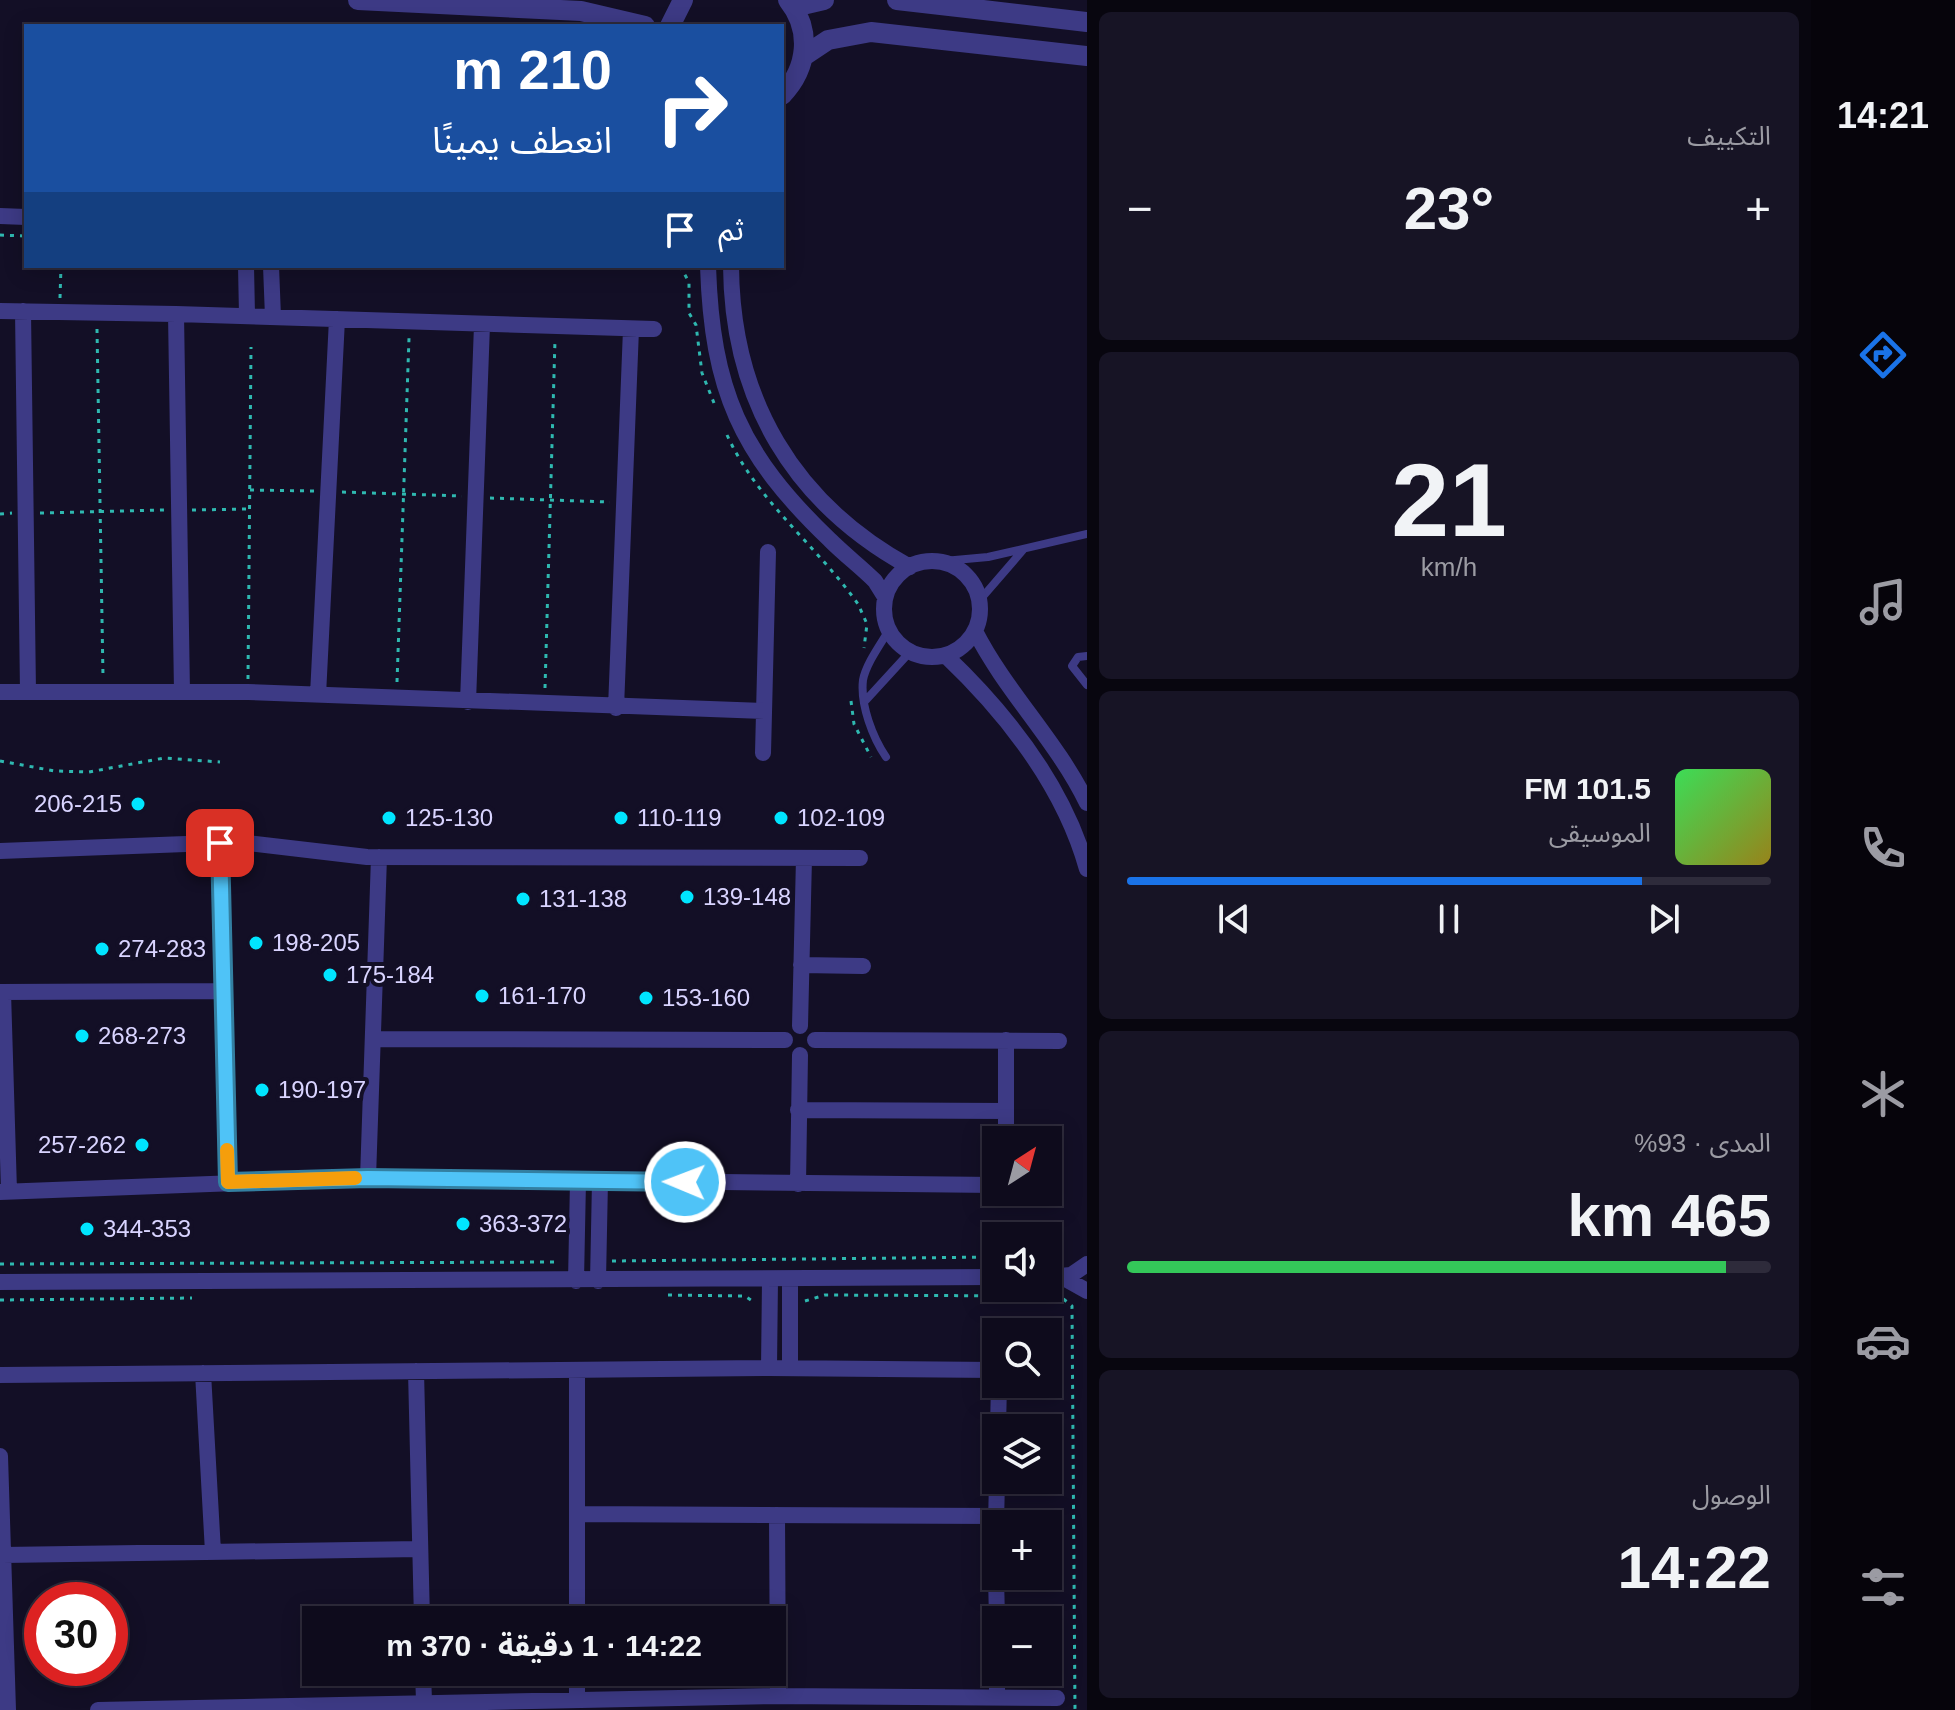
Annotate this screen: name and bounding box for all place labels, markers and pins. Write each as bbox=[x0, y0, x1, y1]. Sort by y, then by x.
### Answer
place label: 206-215 bbox=[34, 790, 122, 817]
marker: 206-215 bbox=[129, 795, 147, 813]
place label: 125-130 bbox=[405, 804, 493, 831]
place label: 110-119 bbox=[637, 804, 722, 831]
place label: 102-109 bbox=[797, 804, 885, 831]
pin bbox=[186, 809, 254, 877]
marker: 125-130 bbox=[380, 809, 398, 827]
marker: 110-119 bbox=[612, 809, 630, 827]
marker: 102-109 bbox=[772, 809, 790, 827]
place label: 139-148 bbox=[703, 883, 791, 910]
place label: 131-138 bbox=[539, 885, 627, 912]
marker: 139-148 bbox=[678, 888, 696, 906]
marker: 131-138 bbox=[514, 890, 532, 908]
place label: 198-205 bbox=[272, 929, 360, 956]
marker: 198-205 bbox=[247, 934, 265, 952]
place label: 274-283 bbox=[118, 935, 206, 962]
marker: 274-283 bbox=[93, 940, 111, 958]
place label: 175-184 bbox=[346, 961, 434, 988]
marker: 175-184 bbox=[321, 966, 339, 984]
place label: 161-170 bbox=[498, 982, 586, 1009]
place label: 153-160 bbox=[662, 984, 750, 1011]
marker: 161-170 bbox=[473, 987, 491, 1005]
marker: 153-160 bbox=[637, 989, 655, 1007]
place label: 268-273 bbox=[98, 1022, 186, 1049]
marker: 268-273 bbox=[73, 1027, 91, 1045]
place label: 190-197 bbox=[278, 1076, 366, 1103]
marker: 190-197 bbox=[253, 1081, 271, 1099]
place label: 257-262 bbox=[38, 1131, 126, 1158]
marker: 257-262 bbox=[133, 1136, 151, 1154]
place label: 363-372 bbox=[479, 1210, 567, 1237]
place label: 344-353 bbox=[103, 1215, 191, 1242]
marker: 363-372 bbox=[454, 1215, 472, 1233]
marker: 344-353 bbox=[78, 1220, 96, 1238]

